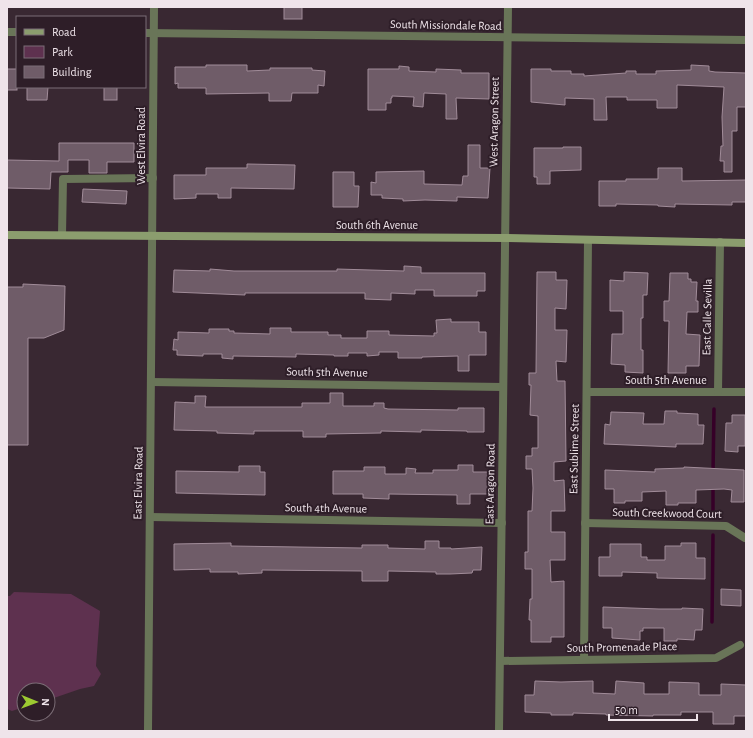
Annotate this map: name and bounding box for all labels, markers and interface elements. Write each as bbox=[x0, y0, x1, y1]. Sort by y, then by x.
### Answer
legend bbox=[16, 16, 146, 88]
street label: South Missiondale Road bbox=[390, 18, 502, 32]
text: Road bbox=[52, 26, 76, 38]
text: Park bbox=[52, 46, 73, 58]
text: Building bbox=[52, 66, 92, 78]
street label: West Aragon Street bbox=[487, 77, 501, 167]
street label: West Elvira Road bbox=[135, 107, 147, 185]
street label: South 6th Avenue bbox=[336, 219, 418, 231]
street label: East Calle Sevilla bbox=[700, 278, 714, 356]
street label: South 5th Avenue bbox=[286, 365, 368, 379]
street label: South 5th Avenue bbox=[625, 374, 707, 386]
street label: East Sublime Street bbox=[567, 403, 581, 494]
street label: East Aragon Road bbox=[483, 443, 497, 525]
street label: East Elvira Road bbox=[131, 446, 145, 520]
street label: South 4th Avenue bbox=[285, 501, 367, 515]
street label: South Creekwood Court bbox=[612, 506, 722, 520]
street label: South Promenade Place bbox=[567, 640, 677, 654]
north arrow bbox=[16, 682, 56, 722]
scale bar bbox=[609, 696, 697, 722]
text: N bbox=[40, 698, 51, 706]
text: 50 m bbox=[615, 704, 638, 716]

